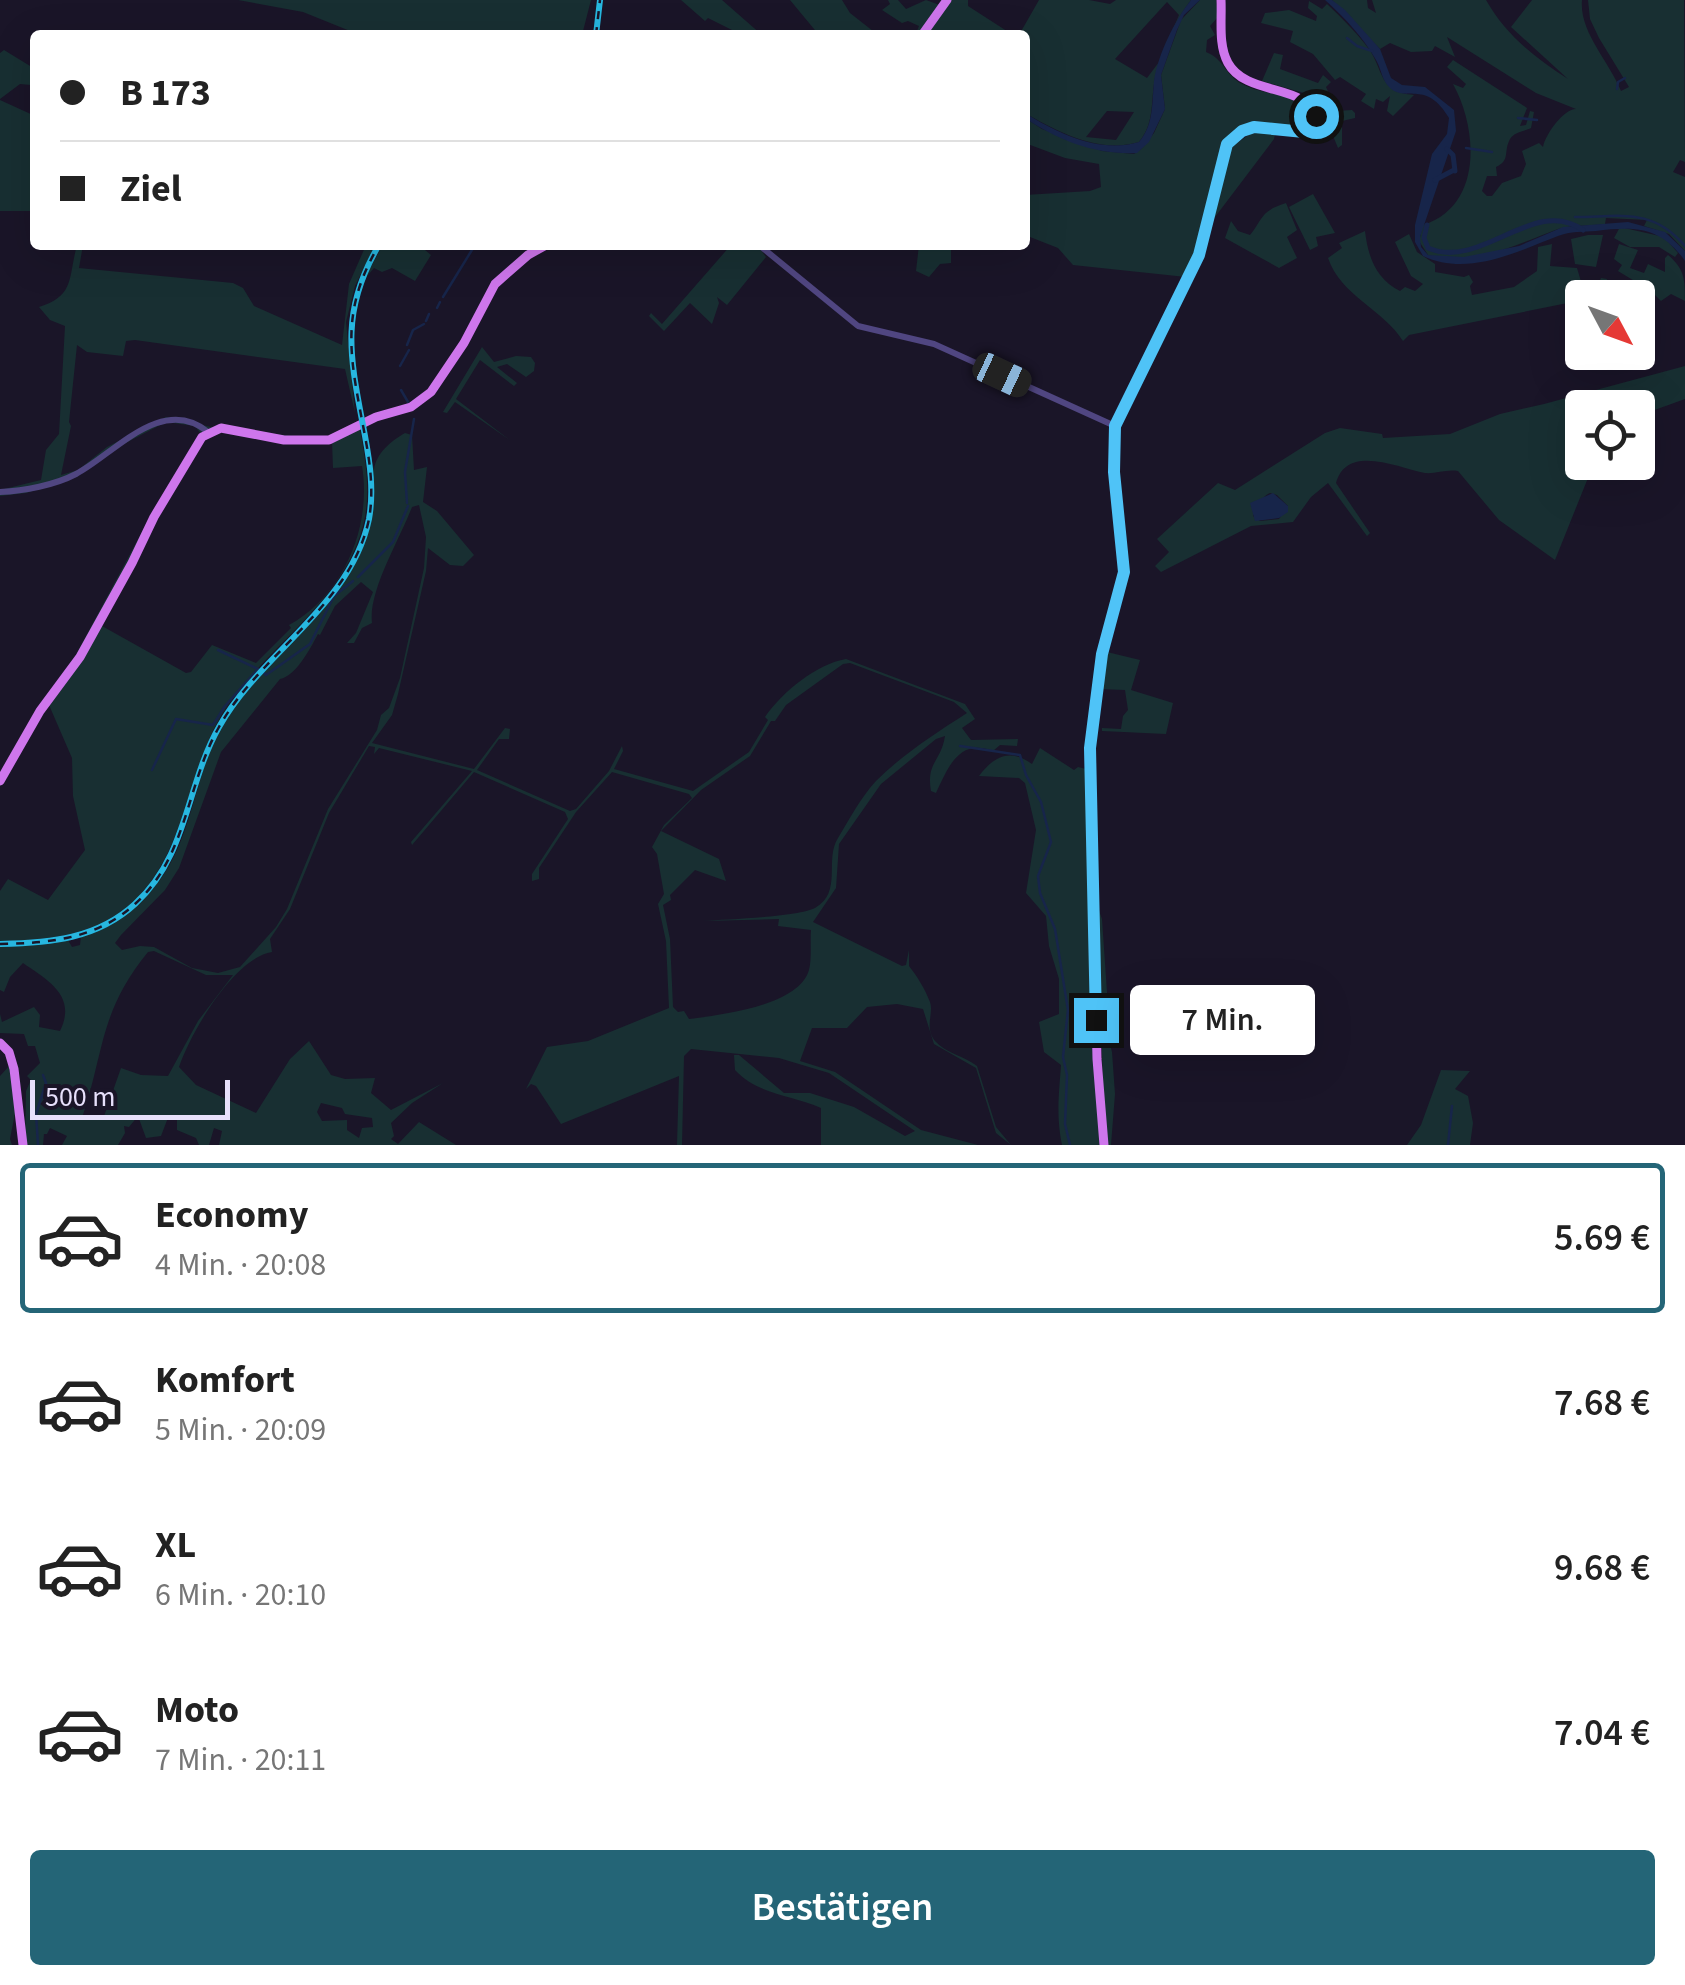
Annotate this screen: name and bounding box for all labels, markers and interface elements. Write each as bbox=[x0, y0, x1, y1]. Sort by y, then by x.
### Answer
text: B 173 bbox=[120, 66, 211, 120]
route start bbox=[1294, 94, 1339, 139]
text: Ziel bbox=[120, 162, 182, 216]
north arrow bbox=[1565, 280, 1655, 370]
map controls bbox=[1565, 280, 1655, 480]
car bbox=[968, 349, 1036, 401]
button: locate bbox=[1565, 390, 1655, 480]
callout: 7 Min. bbox=[1131, 985, 1316, 1055]
text: 7 Min. bbox=[1182, 997, 1263, 1043]
route end bbox=[1074, 998, 1119, 1043]
scale bar bbox=[30, 1075, 230, 1120]
text: 500 m bbox=[45, 1077, 116, 1117]
text: Economy bbox=[155, 1188, 308, 1242]
icon: car bbox=[35, 1193, 125, 1283]
text: 5.69 € bbox=[1554, 1211, 1650, 1265]
text: 4 Min. · 20:08 bbox=[155, 1242, 326, 1288]
text: Komfort bbox=[155, 1353, 295, 1407]
icon: car bbox=[35, 1358, 125, 1448]
text: 7.68 € bbox=[1554, 1376, 1650, 1430]
text: 5 Min. · 20:09 bbox=[155, 1407, 326, 1453]
text: XL bbox=[155, 1518, 196, 1572]
icon: car bbox=[35, 1523, 125, 1613]
text: 9.68 € bbox=[1554, 1541, 1650, 1595]
text: 6 Min. · 20:10 bbox=[155, 1572, 326, 1618]
text: Moto bbox=[155, 1683, 239, 1737]
icon: car bbox=[35, 1688, 125, 1778]
text: 7.04 € bbox=[1554, 1706, 1650, 1760]
text: 7 Min. · 20:11 bbox=[155, 1737, 326, 1783]
button: Bestätigen bbox=[30, 1850, 1655, 1965]

